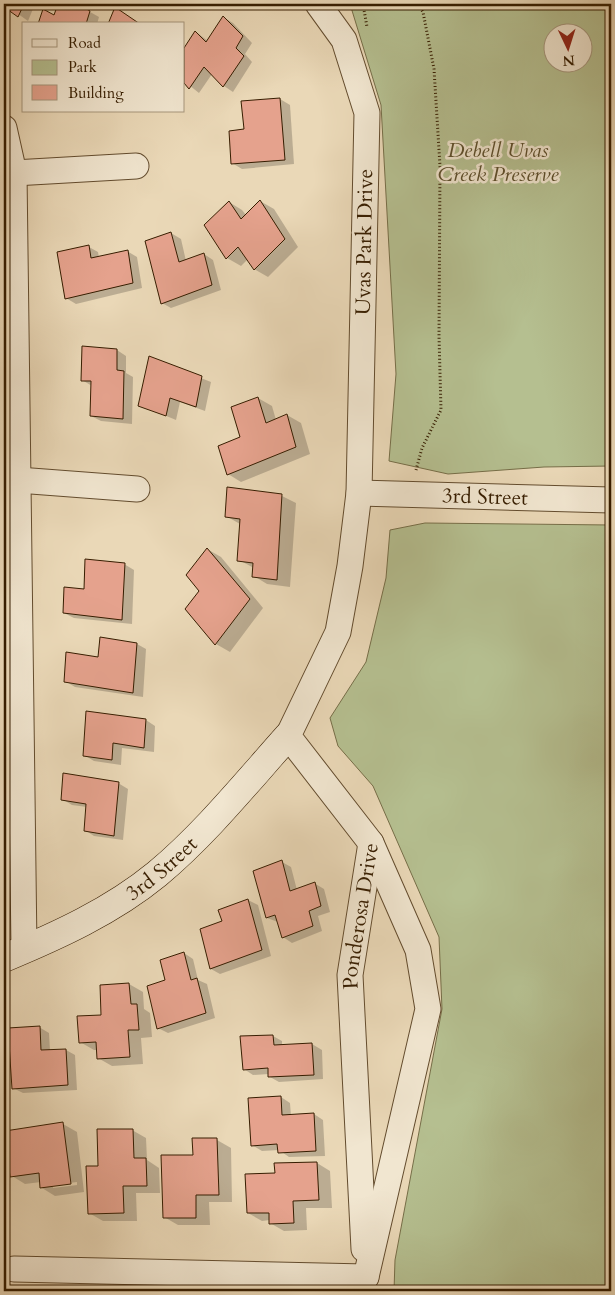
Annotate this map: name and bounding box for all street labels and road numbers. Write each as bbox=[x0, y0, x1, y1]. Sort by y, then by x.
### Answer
street label: Uvas Park Drive bbox=[349, 169, 380, 315]
street label: 3rd Street bbox=[442, 481, 529, 513]
street label: 3rd Street bbox=[120, 830, 204, 908]
street label: Ponderosa Drive bbox=[336, 841, 386, 990]

